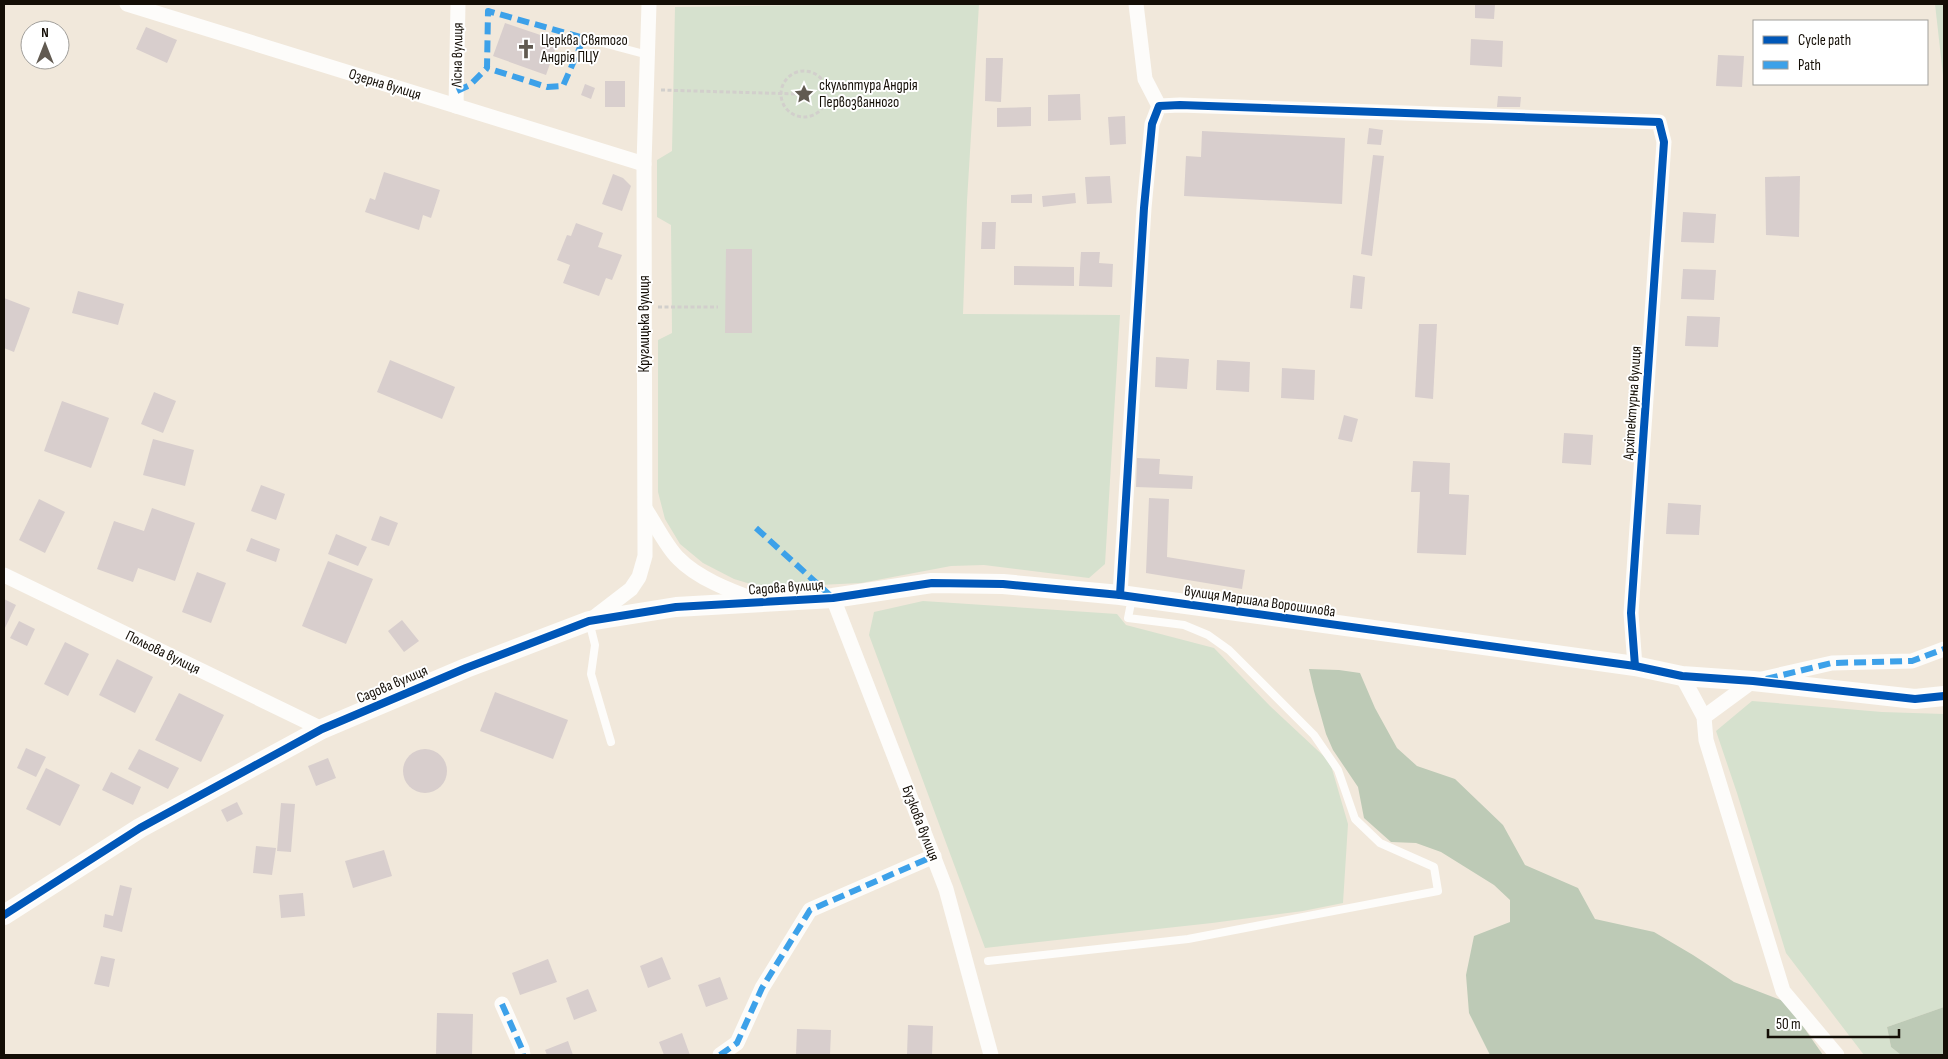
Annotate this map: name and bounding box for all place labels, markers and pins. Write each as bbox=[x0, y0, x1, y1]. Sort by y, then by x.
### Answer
place label: Церква Святого Андрія ПЦУ bbox=[540, 31, 628, 67]
church icon: Церква Святого Андрія ПЦУ bbox=[515, 38, 537, 60]
place label: скульптура Андрія Первозванного bbox=[819, 76, 918, 112]
place icon: скульптура Андрія Первозванного bbox=[793, 83, 815, 105]

